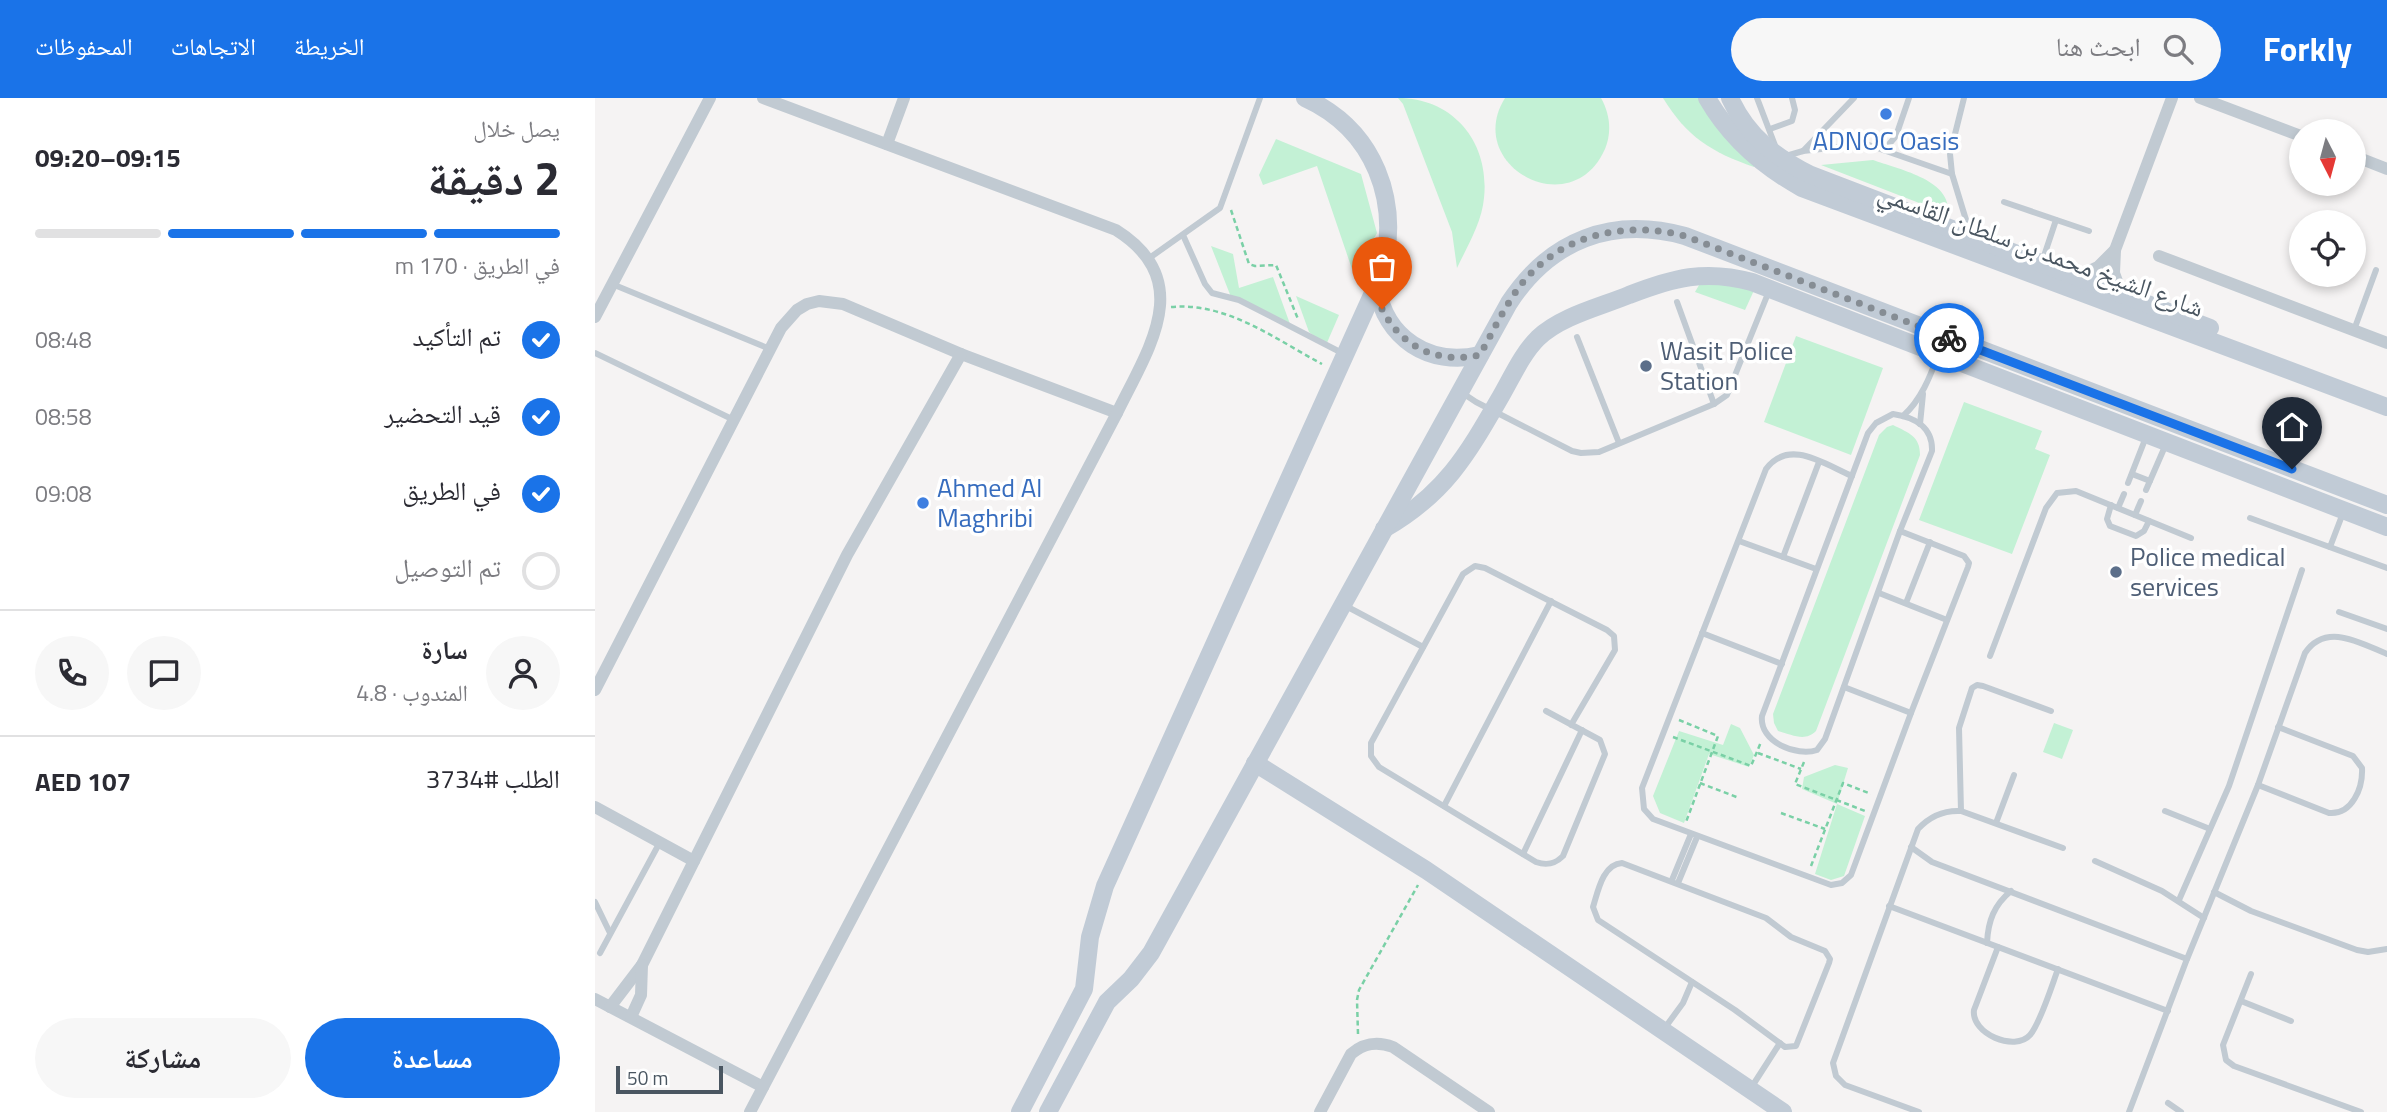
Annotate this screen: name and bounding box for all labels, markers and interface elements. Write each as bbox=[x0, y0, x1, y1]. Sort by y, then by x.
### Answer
search box bbox=[1731, 18, 2221, 81]
text: Forkly bbox=[2263, 24, 2352, 74]
text: ابحث هنا bbox=[2056, 27, 2141, 66]
text: المحفوظات bbox=[35, 28, 133, 64]
text: الاتجاهات bbox=[171, 28, 256, 64]
text: الخريطة bbox=[294, 28, 365, 64]
icon: search bbox=[2159, 30, 2197, 68]
marker: ADNOC Oasis bbox=[1878, 106, 1894, 122]
text: يصل خلال bbox=[473, 111, 560, 146]
north arrow bbox=[2289, 119, 2366, 196]
map controls bbox=[2289, 119, 2366, 287]
place label: ADNOC Oasis bbox=[1813, 121, 1959, 160]
text: 09:15–09:20 bbox=[35, 138, 181, 177]
text: 2 دقيقة bbox=[428, 143, 560, 213]
street label: شارع الشيخ محمد بن سلطان القاسمي bbox=[1872, 172, 2209, 328]
button: locate bbox=[2289, 210, 2366, 287]
pin bbox=[1352, 237, 1412, 309]
text: في الطريق · 170 m bbox=[395, 248, 560, 283]
icon: bag bbox=[1363, 248, 1401, 286]
courier bbox=[1914, 303, 1984, 373]
text: تم التأكيد bbox=[413, 317, 501, 356]
icon: bike bbox=[1930, 319, 1968, 357]
icon: check bbox=[522, 321, 560, 359]
text: 08:48 bbox=[35, 322, 92, 357]
place label: Wasit Police Station bbox=[1660, 331, 1793, 400]
marker: Wasit Police Station bbox=[1638, 358, 1654, 374]
text: قيد التحضير bbox=[384, 394, 501, 433]
pin bbox=[2262, 397, 2322, 469]
icon: check bbox=[522, 398, 560, 436]
text: 08:58 bbox=[35, 399, 92, 434]
icon: home bbox=[2273, 408, 2311, 446]
place label: Ahmed Al Maghribi bbox=[937, 468, 1042, 537]
text: في الطريق bbox=[402, 471, 501, 510]
icon: check bbox=[522, 475, 560, 513]
text: 09:08 bbox=[35, 476, 92, 511]
marker: Ahmed Al Maghribi bbox=[915, 495, 931, 511]
place label: Police medical services bbox=[2130, 537, 2285, 606]
text: تم التوصيل bbox=[394, 548, 501, 587]
marker: Police medical services bbox=[2108, 564, 2124, 580]
text: سارة bbox=[421, 630, 468, 669]
button: phone bbox=[35, 636, 109, 710]
button: chat bbox=[127, 636, 201, 710]
button: person bbox=[486, 636, 560, 710]
text: المندوب · 4.8 bbox=[356, 675, 468, 710]
text: الطلب #3734 bbox=[426, 759, 560, 798]
text: AED 107 bbox=[35, 762, 131, 801]
button: مشاركة bbox=[35, 1018, 291, 1098]
button: مساعدة bbox=[305, 1018, 560, 1098]
scale bar bbox=[616, 1063, 723, 1095]
text: 50 m bbox=[627, 1063, 668, 1092]

